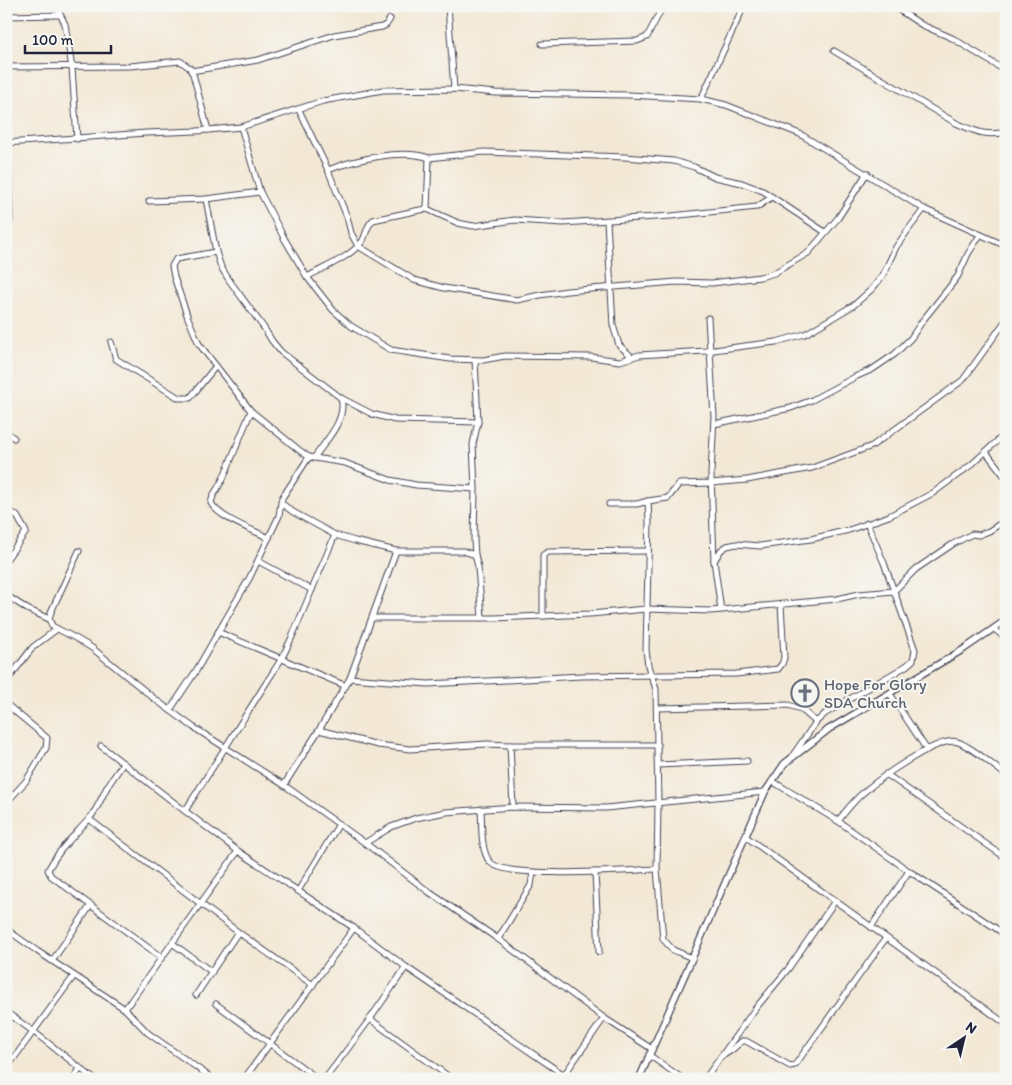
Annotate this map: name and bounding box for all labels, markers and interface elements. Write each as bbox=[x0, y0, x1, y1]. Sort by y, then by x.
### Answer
scale bar bbox=[25, 22, 111, 54]
text: 100 m bbox=[32, 31, 74, 49]
place label: Hope For Glory SDA Church bbox=[824, 675, 927, 712]
church icon: Hope For Glory SDA Church bbox=[790, 678, 820, 708]
north arrow bbox=[940, 1012, 990, 1062]
text: N bbox=[962, 1018, 980, 1037]

